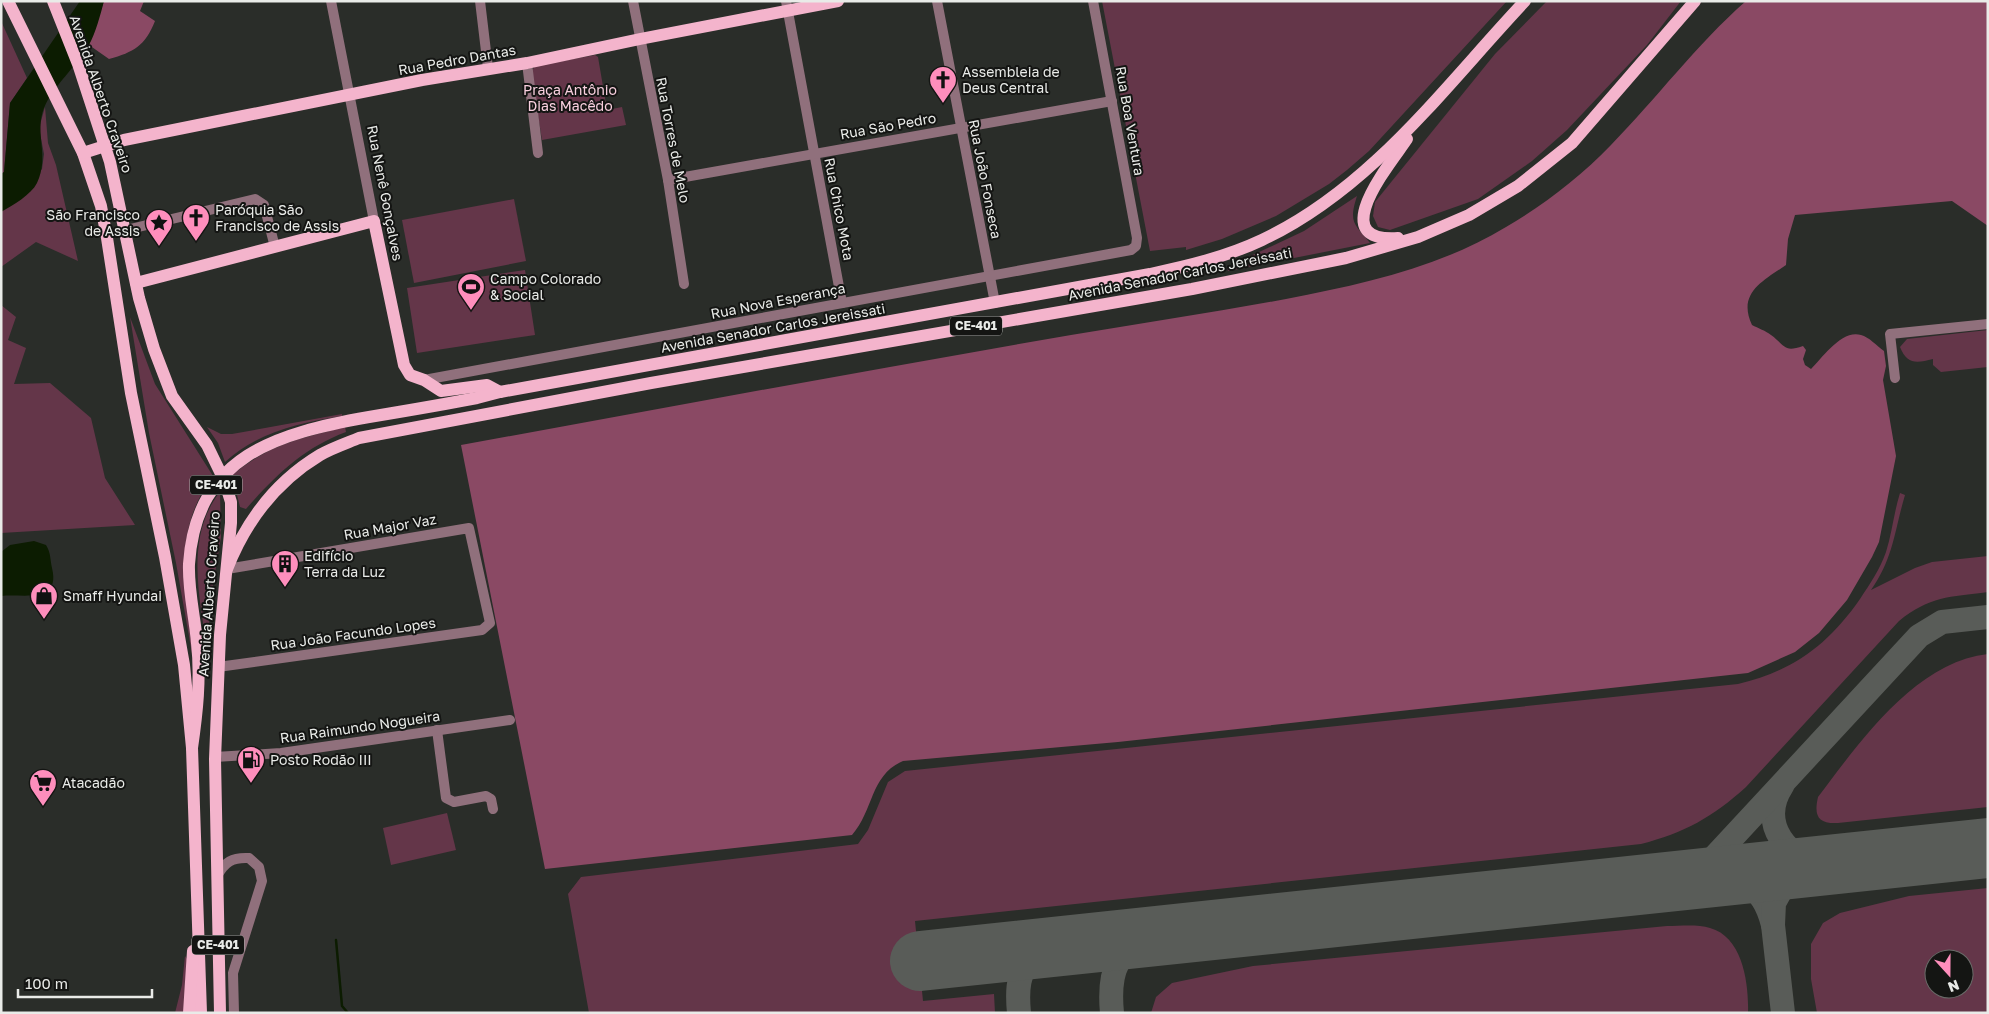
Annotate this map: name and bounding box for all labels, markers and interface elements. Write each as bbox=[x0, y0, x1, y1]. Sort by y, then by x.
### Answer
street label: Avenida Alberto Craveiro bbox=[66, 13, 136, 175]
street label: Rua Pedro Dantas bbox=[397, 41, 517, 78]
place label: Assembleia de Deus Central bbox=[962, 63, 1060, 96]
church icon: Assembleia de Deus Central bbox=[928, 65, 958, 104]
street label: Rua Boa Ventura bbox=[1113, 65, 1148, 177]
street label: Rua Torres de Melo bbox=[653, 76, 694, 204]
park label: Praça Antônio Dias Macêdo bbox=[523, 81, 617, 114]
street label: Rua São Pedro bbox=[838, 109, 937, 142]
street label: Rua João Fonseca bbox=[966, 118, 1005, 240]
street label: Rua Nenê Gonçalves bbox=[364, 124, 407, 262]
street label: Rua Chico Mota bbox=[821, 156, 858, 262]
place label: Paróquia São Francisco de Assis bbox=[215, 201, 339, 234]
church icon: Paróquia São Francisco de Assis bbox=[181, 203, 211, 242]
place label: São Francisco de Assis bbox=[46, 206, 140, 239]
place icon: São Francisco de Assis bbox=[144, 208, 174, 247]
street label: Avenida Senador Carlos Jereissati bbox=[1066, 243, 1293, 304]
place label: Campo Colorado & Social bbox=[490, 270, 601, 303]
sports icon: Campo Colorado & Social bbox=[456, 272, 486, 311]
street label: Rua Nova Esperança bbox=[709, 279, 847, 322]
street label: Avenida Senador Carlos Jereissati bbox=[659, 299, 887, 356]
road number: CE-401 bbox=[950, 316, 1002, 336]
road number: CE-401 bbox=[190, 476, 242, 494]
street label: Rua Major Vaz bbox=[342, 510, 438, 543]
street label: Avenida Alberto Craveiro bbox=[194, 511, 223, 677]
place label: Edifício Terra da Luz bbox=[304, 547, 385, 580]
building icon: Edifício Terra da Luz bbox=[270, 549, 300, 588]
shop icon: Smaff Hyundai bbox=[29, 581, 59, 620]
place label: Smaff Hyundai bbox=[63, 587, 162, 604]
street label: Rua João Facundo Lopes bbox=[269, 613, 437, 654]
street label: Rua Raimundo Nogueira bbox=[279, 707, 441, 746]
fuel station icon: Posto Rodão III bbox=[236, 745, 266, 784]
place label: Posto Rodão III bbox=[270, 751, 372, 768]
supermarket icon: Atacadão bbox=[28, 768, 58, 807]
place label: Atacadão bbox=[62, 774, 125, 791]
road number: CE-401 bbox=[192, 936, 244, 954]
north arrow bbox=[1924, 949, 1974, 999]
scale bar bbox=[18, 966, 151, 998]
text: 100 m bbox=[25, 974, 68, 992]
text: N bbox=[1946, 977, 1962, 996]

